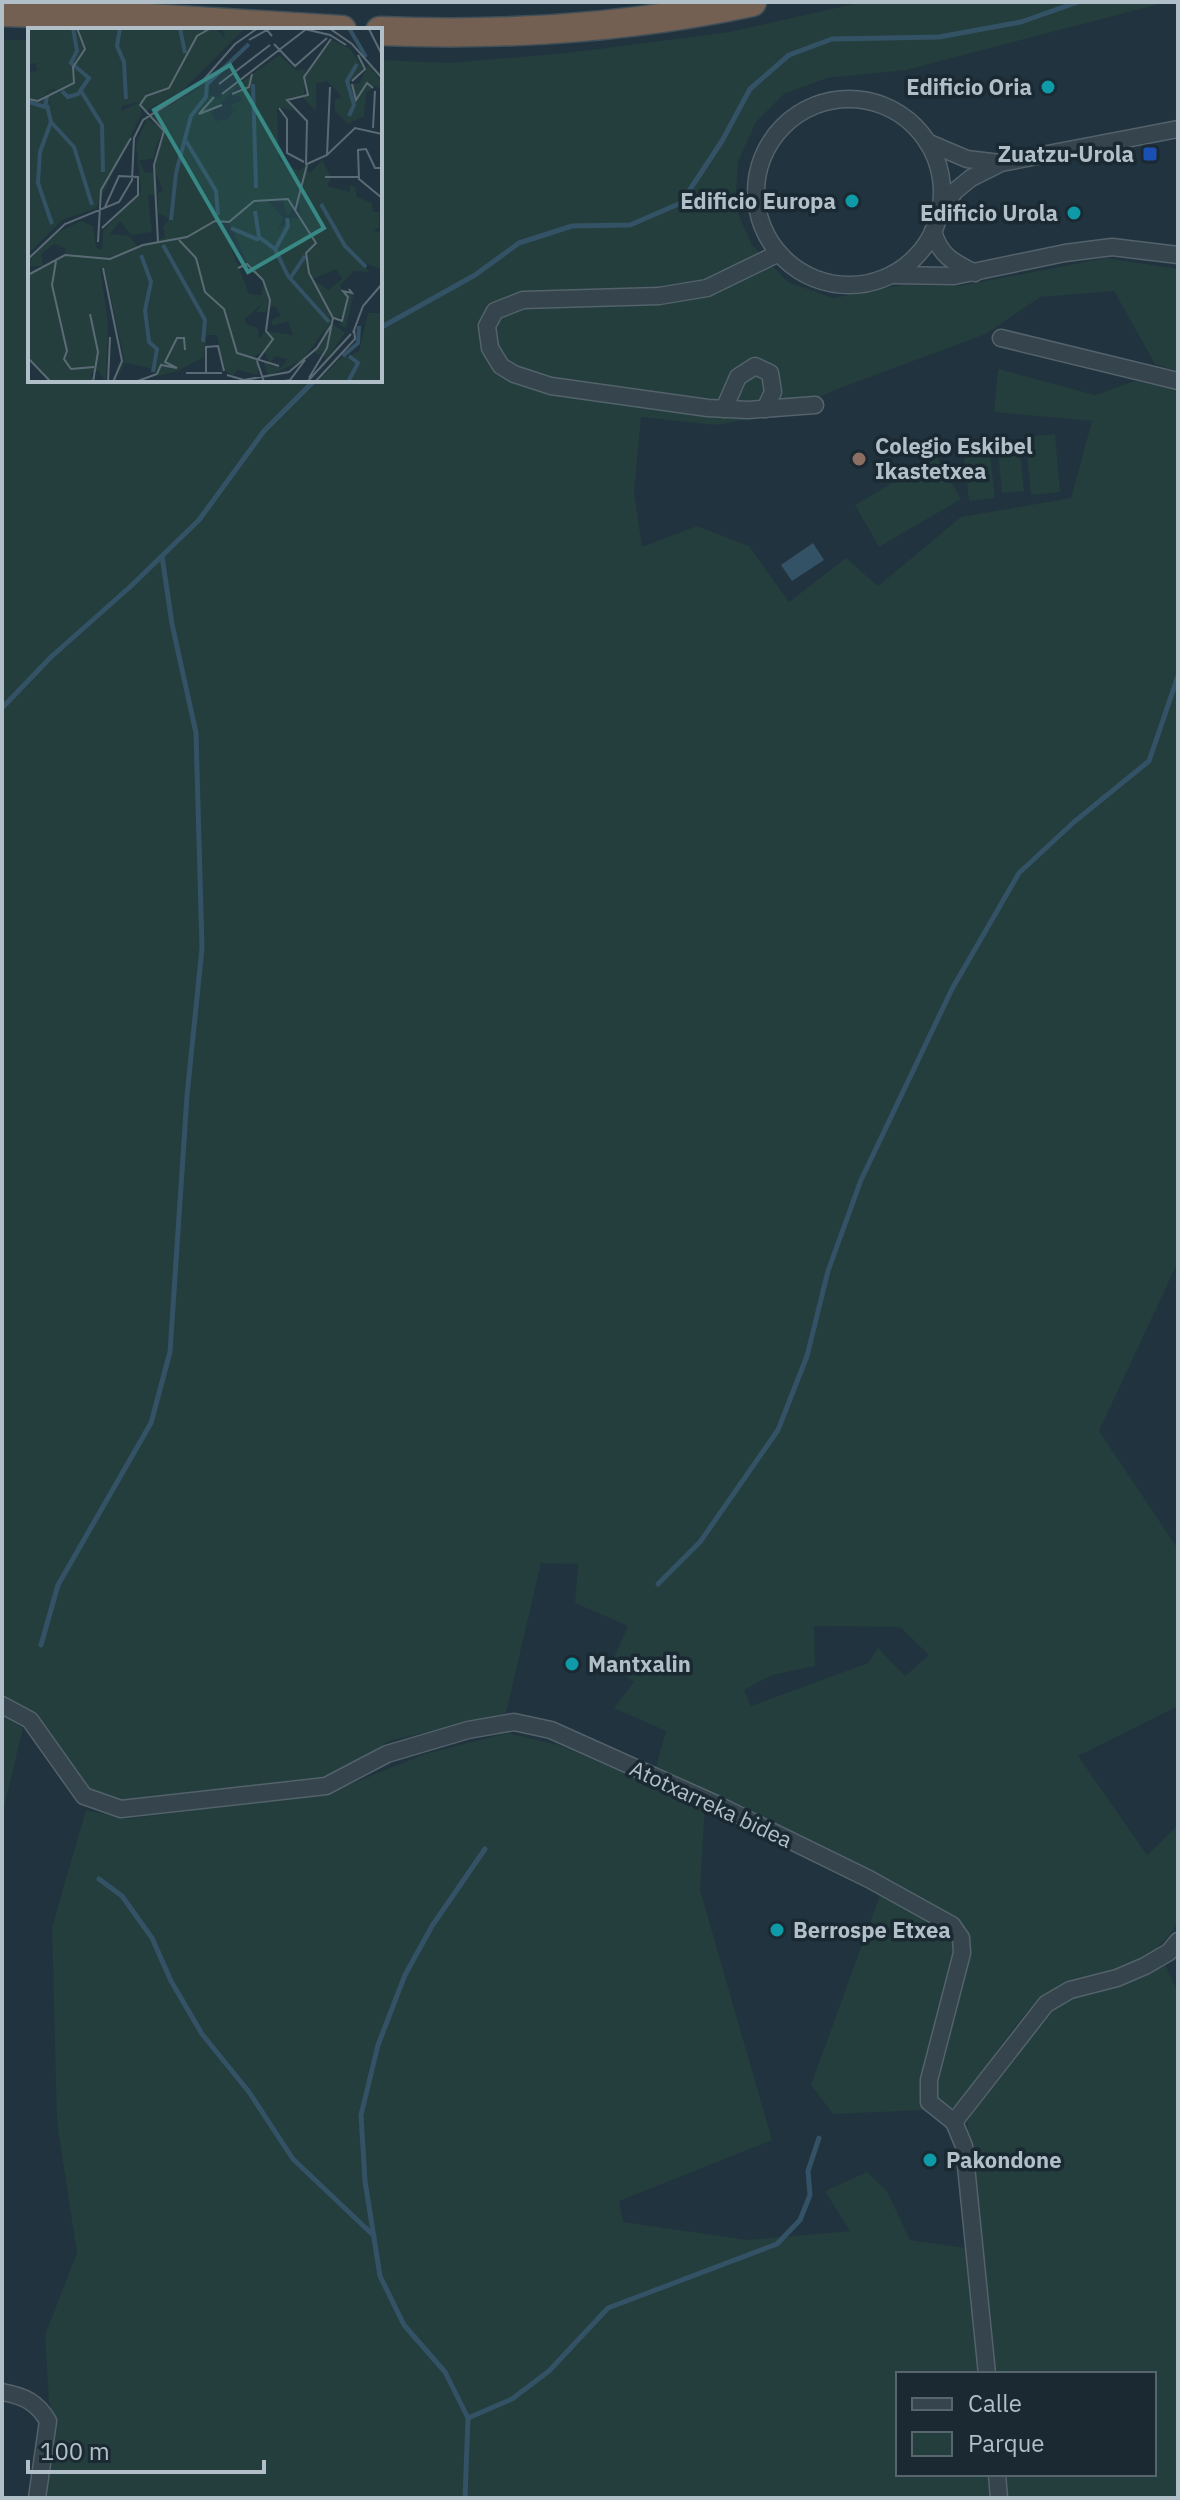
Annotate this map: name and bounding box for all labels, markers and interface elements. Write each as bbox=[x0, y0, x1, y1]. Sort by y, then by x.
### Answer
inset map bbox=[28, 28, 382, 382]
place label: Edificio Oria bbox=[906, 72, 1032, 101]
marker: Edificio Oria bbox=[1039, 78, 1057, 96]
place label: Zuatzu-Urola bbox=[998, 139, 1134, 168]
marker: Zuatzu-Urola bbox=[1141, 145, 1159, 163]
place label: Edificio Europa bbox=[680, 186, 836, 215]
marker: Edificio Europa bbox=[843, 192, 861, 210]
place label: Edificio Urola bbox=[920, 198, 1058, 227]
marker: Edificio Urola bbox=[1065, 204, 1083, 222]
place label: Colegio Eskibel Ikastetxea bbox=[875, 431, 1033, 485]
marker: Colegio Eskibel Ikastetxea bbox=[850, 450, 868, 468]
place label: Mantxalin bbox=[588, 1649, 691, 1678]
marker: Mantxalin bbox=[563, 1655, 581, 1673]
street label: Atotxarreka bidea bbox=[625, 1753, 797, 1854]
place label: Berrospe Etxea bbox=[793, 1915, 951, 1944]
marker: Berrospe Etxea bbox=[768, 1921, 786, 1939]
place label: Pakondone bbox=[946, 2145, 1062, 2174]
marker: Pakondone bbox=[921, 2151, 939, 2169]
legend bbox=[896, 2372, 1156, 2476]
text: Calle bbox=[968, 2387, 1022, 2419]
scale bar bbox=[28, 2424, 264, 2474]
text: Parque bbox=[968, 2427, 1045, 2459]
text: 100 m bbox=[40, 2435, 110, 2467]

